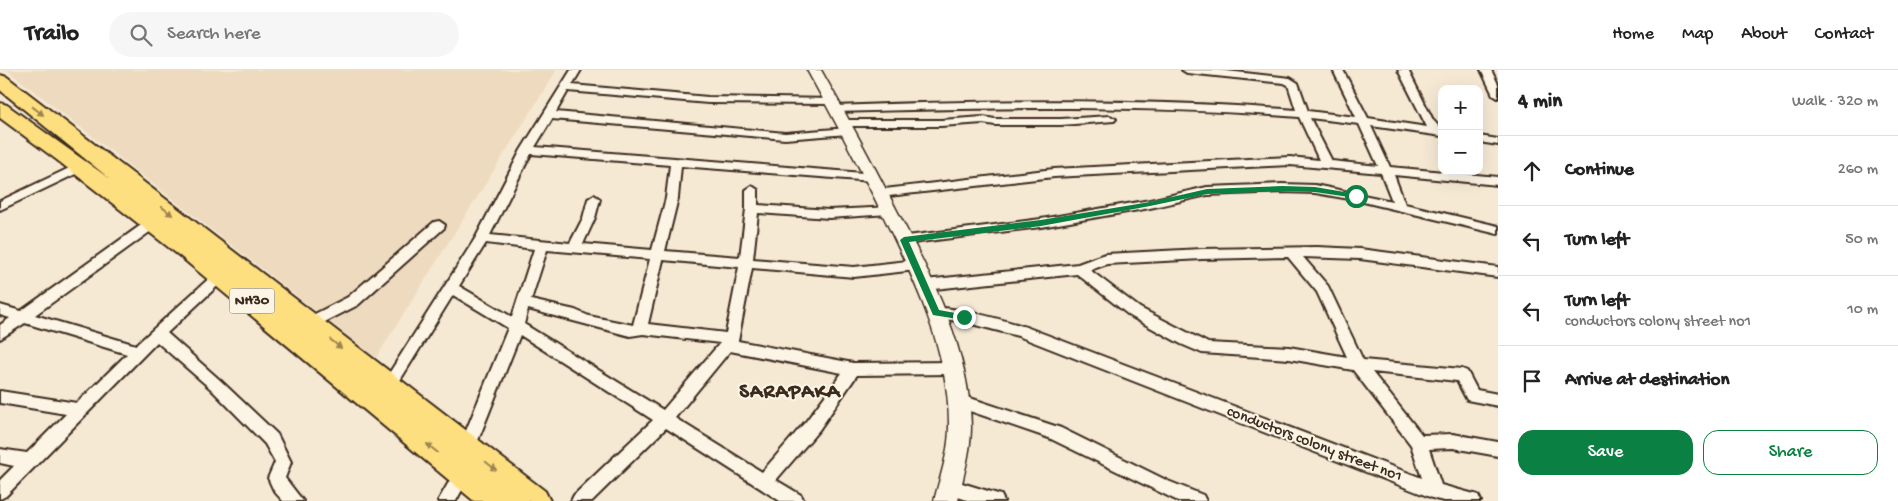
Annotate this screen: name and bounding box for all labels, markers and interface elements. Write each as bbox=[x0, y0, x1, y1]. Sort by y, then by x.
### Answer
search box bbox=[109, 12, 459, 57]
text: Trailo bbox=[25, 20, 79, 49]
icon: search bbox=[127, 21, 155, 49]
text: Search here bbox=[167, 23, 261, 46]
text: Home bbox=[1612, 24, 1654, 45]
text: Map bbox=[1682, 24, 1713, 45]
text: About bbox=[1741, 24, 1787, 45]
text: Contact bbox=[1815, 24, 1873, 45]
map controls bbox=[1438, 85, 1483, 175]
button: + bbox=[1438, 85, 1483, 130]
text: 4 min bbox=[1518, 90, 1562, 115]
text: Walk · 320 m bbox=[1792, 93, 1878, 112]
one-way arrow bbox=[32, 106, 45, 117]
button: − bbox=[1438, 130, 1483, 175]
icon: ahead bbox=[1518, 157, 1546, 185]
text: Continue bbox=[1565, 159, 1634, 182]
text: 260 m bbox=[1838, 161, 1878, 180]
route start bbox=[1345, 185, 1368, 208]
one-way arrow bbox=[160, 206, 173, 217]
icon: left bbox=[1518, 227, 1546, 255]
text: Turn left bbox=[1565, 229, 1629, 252]
text: 50 m bbox=[1845, 231, 1878, 250]
road number: NH30 bbox=[230, 288, 274, 314]
text: Turn left bbox=[1565, 290, 1629, 313]
icon: left bbox=[1518, 297, 1546, 325]
text: 10 m bbox=[1847, 301, 1878, 320]
route end bbox=[953, 306, 976, 329]
text: conductors colony street no1 bbox=[1565, 313, 1751, 332]
one-way arrow bbox=[329, 338, 342, 349]
icon: arrive bbox=[1518, 367, 1546, 395]
text: Arrive at destination bbox=[1565, 369, 1729, 392]
district label: SARAPAKA bbox=[739, 381, 841, 406]
street label: conductors colony street no1 bbox=[1224, 403, 1404, 487]
button: Save bbox=[1518, 430, 1693, 475]
button: Share bbox=[1703, 430, 1878, 475]
one-way arrow bbox=[427, 442, 439, 454]
one-way arrow bbox=[484, 461, 497, 472]

